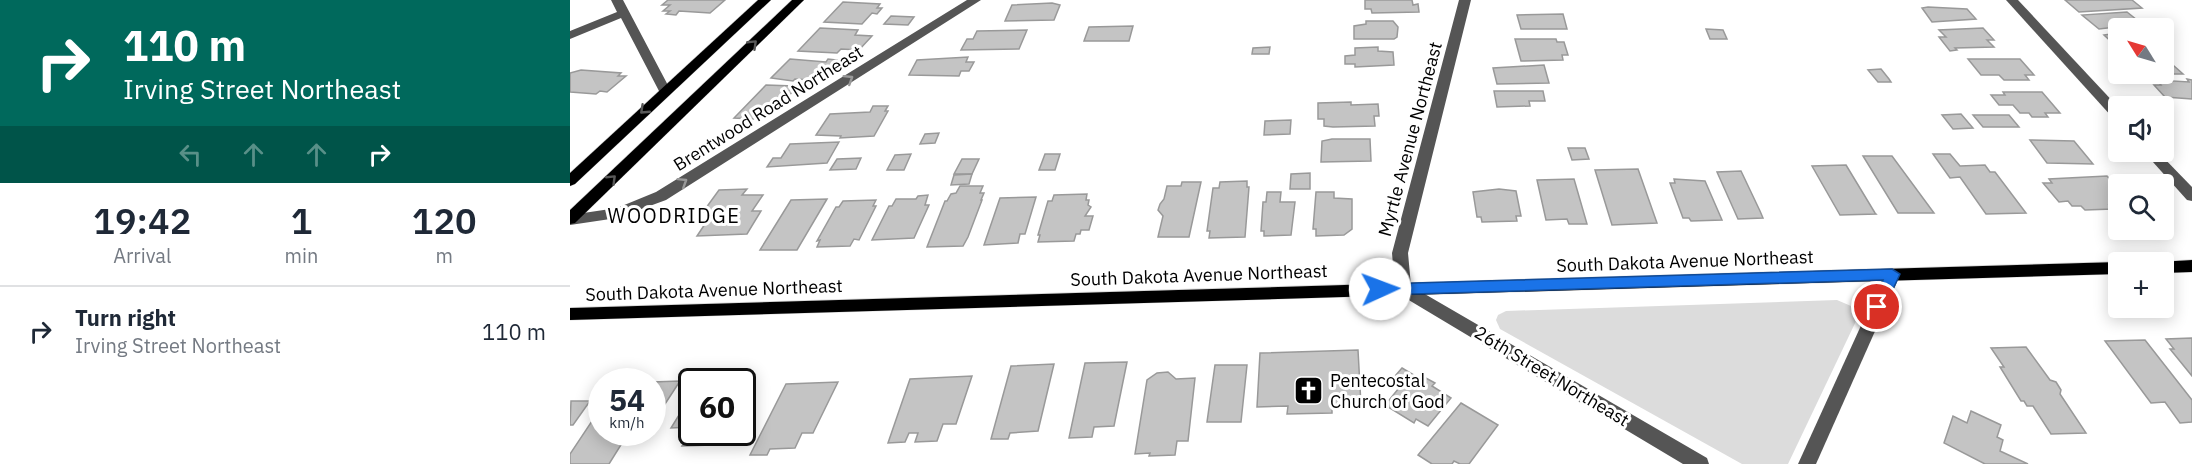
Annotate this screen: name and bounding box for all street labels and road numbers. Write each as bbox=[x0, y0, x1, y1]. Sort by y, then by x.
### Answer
street label: Myrtle Avenue Northeast bbox=[1373, 39, 1447, 239]
street label: Brentwood Road Northeast bbox=[669, 40, 867, 176]
street label: South Dakota Avenue Northeast bbox=[1556, 245, 1814, 277]
street label: South Dakota Avenue Northeast bbox=[1070, 259, 1328, 291]
street label: South Dakota Avenue Northeast bbox=[585, 274, 843, 306]
street label: 26th Street Northeast bbox=[1470, 321, 1634, 431]

